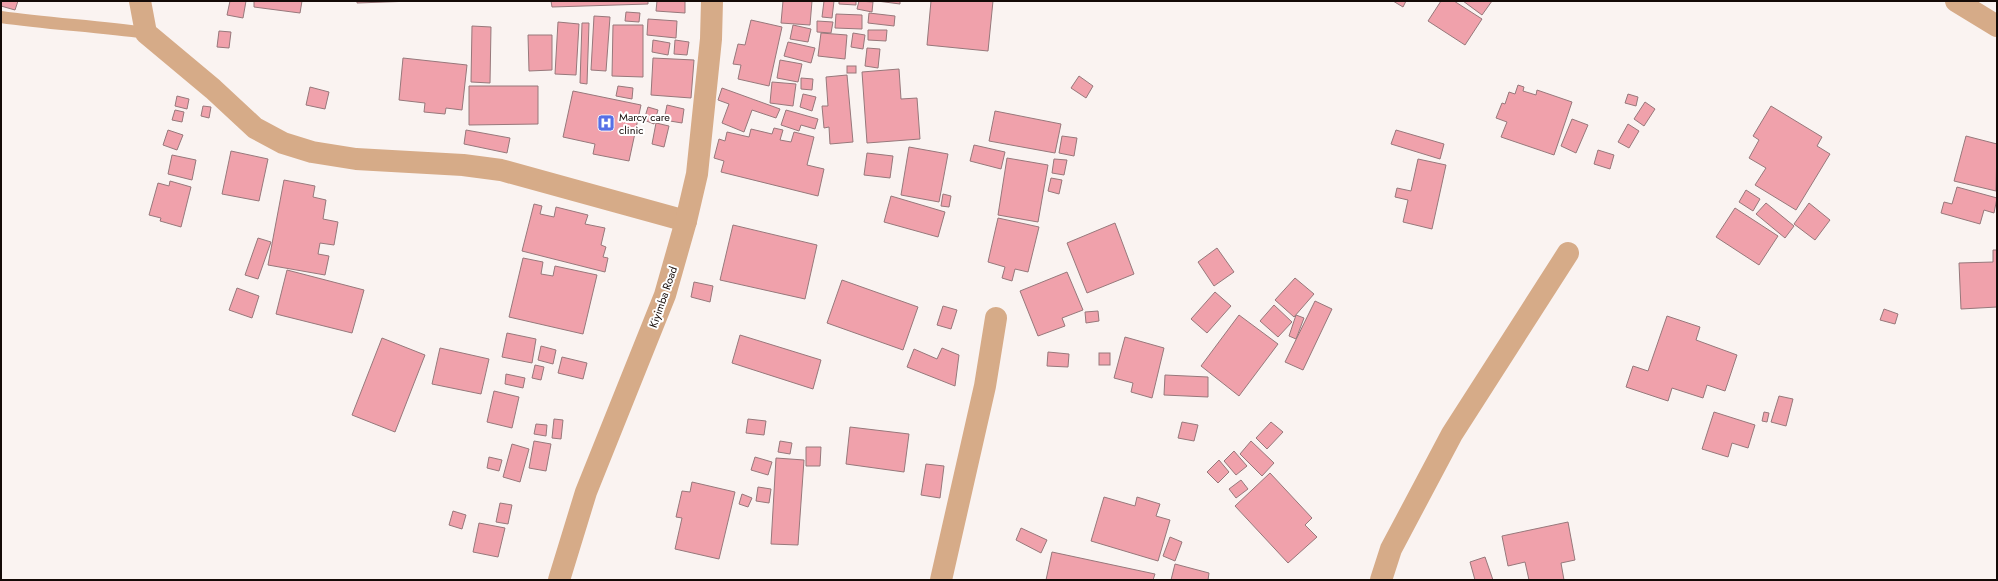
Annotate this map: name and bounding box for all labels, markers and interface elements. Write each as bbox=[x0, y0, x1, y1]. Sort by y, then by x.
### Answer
place label: Marcy care clinic bbox=[619, 109, 670, 138]
hospital icon: Marcy care clinic bbox=[596, 113, 616, 133]
street label: Kiyimba Road bbox=[645, 264, 681, 330]

